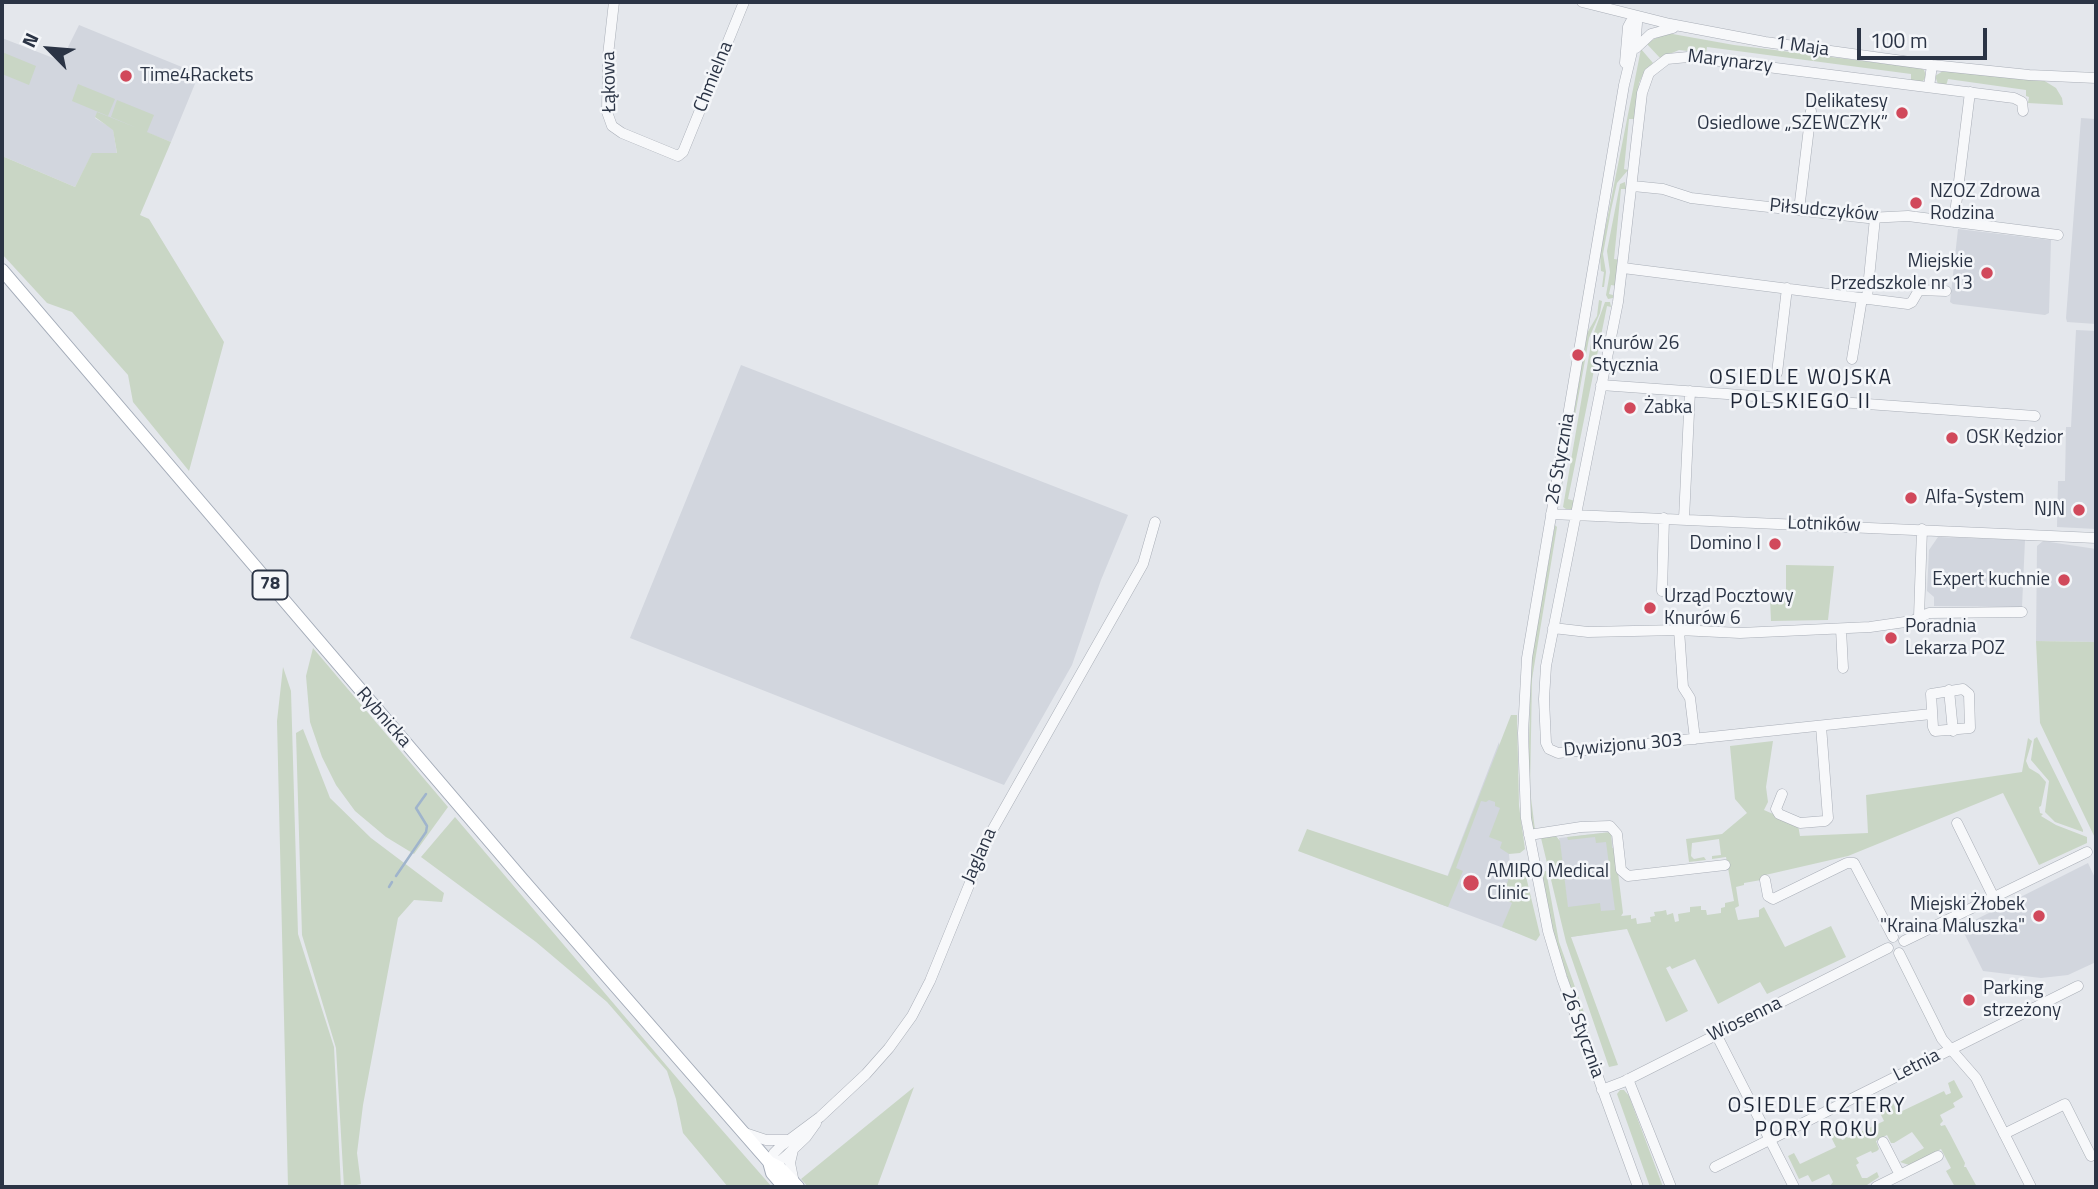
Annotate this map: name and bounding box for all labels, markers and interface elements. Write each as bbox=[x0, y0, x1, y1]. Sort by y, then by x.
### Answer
north arrow bbox=[14, 14, 84, 84]
scale bar bbox=[1860, 14, 1990, 58]
text: 100 m bbox=[1870, 24, 1927, 56]
text: N bbox=[14, 28, 45, 52]
street label: 1 Maja bbox=[1774, 32, 1830, 62]
street label: Chmielna bbox=[690, 38, 738, 116]
street label: Marynarzy bbox=[1686, 45, 1774, 79]
street label: Łąkowa bbox=[598, 51, 622, 113]
place label: Time4Rackets bbox=[140, 65, 254, 87]
marker: Time4Rackets bbox=[118, 68, 134, 84]
place label: Delikatesy Osiedlowe „SZEWCZYK” bbox=[1697, 91, 1888, 135]
marker: Delikatesy Osiedlowe „SZEWCZYK” bbox=[1894, 105, 1910, 121]
place label: NZOZ Zdrowa Rodzina bbox=[1930, 181, 2040, 225]
street label: Piłsudczyków bbox=[1768, 195, 1880, 227]
marker: NZOZ Zdrowa Rodzina bbox=[1908, 195, 1924, 211]
place label: Miejskie Przedszkole nr 13 bbox=[1830, 251, 1973, 295]
marker: Miejskie Przedszkole nr 13 bbox=[1979, 265, 1995, 281]
place label: Knurów 26 Stycznia bbox=[1592, 333, 1679, 377]
marker: Knurów 26 Stycznia bbox=[1570, 347, 1586, 363]
district label: OSIEDLE WOJSKA POLSKIEGO II bbox=[1711, 366, 1891, 416]
place label: Żabka bbox=[1644, 397, 1692, 419]
marker: Żabka bbox=[1622, 400, 1638, 416]
street label: 26 Stycznia bbox=[1542, 412, 1580, 506]
place label: OSK Kędzior bbox=[1966, 427, 2063, 449]
marker: OSK Kędzior bbox=[1944, 430, 1960, 446]
place label: Alfa-System bbox=[1925, 487, 2024, 509]
marker: Alfa-System bbox=[1903, 490, 1919, 506]
place label: NJN bbox=[2034, 499, 2065, 521]
marker: NJN bbox=[2071, 502, 2087, 518]
street label: Lotników bbox=[1787, 512, 1861, 538]
place label: Domino I bbox=[1690, 533, 1761, 555]
marker: Domino I bbox=[1767, 536, 1783, 552]
place label: Expert kuchnie bbox=[1932, 569, 2050, 591]
road number: 78 bbox=[252, 570, 288, 600]
marker: Expert kuchnie bbox=[2056, 572, 2072, 588]
place label: Urząd Pocztowy Knurów 6 bbox=[1664, 586, 1794, 630]
marker: Urząd Pocztowy Knurów 6 bbox=[1642, 600, 1658, 616]
place label: Poradnia Lekarza POZ bbox=[1905, 616, 2005, 660]
marker: Poradnia Lekarza POZ bbox=[1883, 630, 1899, 646]
street label: Rybnicka bbox=[351, 683, 415, 753]
street label: Dywizjonu 303 bbox=[1563, 729, 1683, 763]
street label: Jaglana bbox=[958, 825, 1002, 887]
place label: AMIRO Medical Clinic bbox=[1487, 861, 1609, 905]
marker: AMIRO Medical Clinic bbox=[1461, 873, 1481, 893]
place label: Miejski Żłobek "Kraina Maluszka" bbox=[1880, 894, 2025, 938]
marker: Miejski Żłobek "Kraina Maluszka" bbox=[2031, 908, 2047, 924]
place label: Parking strzeżony bbox=[1983, 978, 2061, 1022]
street label: 26 Stycznia bbox=[1556, 987, 1608, 1081]
street label: Wiosenna bbox=[1704, 992, 1786, 1048]
marker: Parking strzeżony bbox=[1961, 992, 1977, 1008]
street label: Letnia bbox=[1890, 1045, 1944, 1087]
district label: OSIEDLE CZTERY PORY ROKU bbox=[1729, 1094, 1905, 1144]

